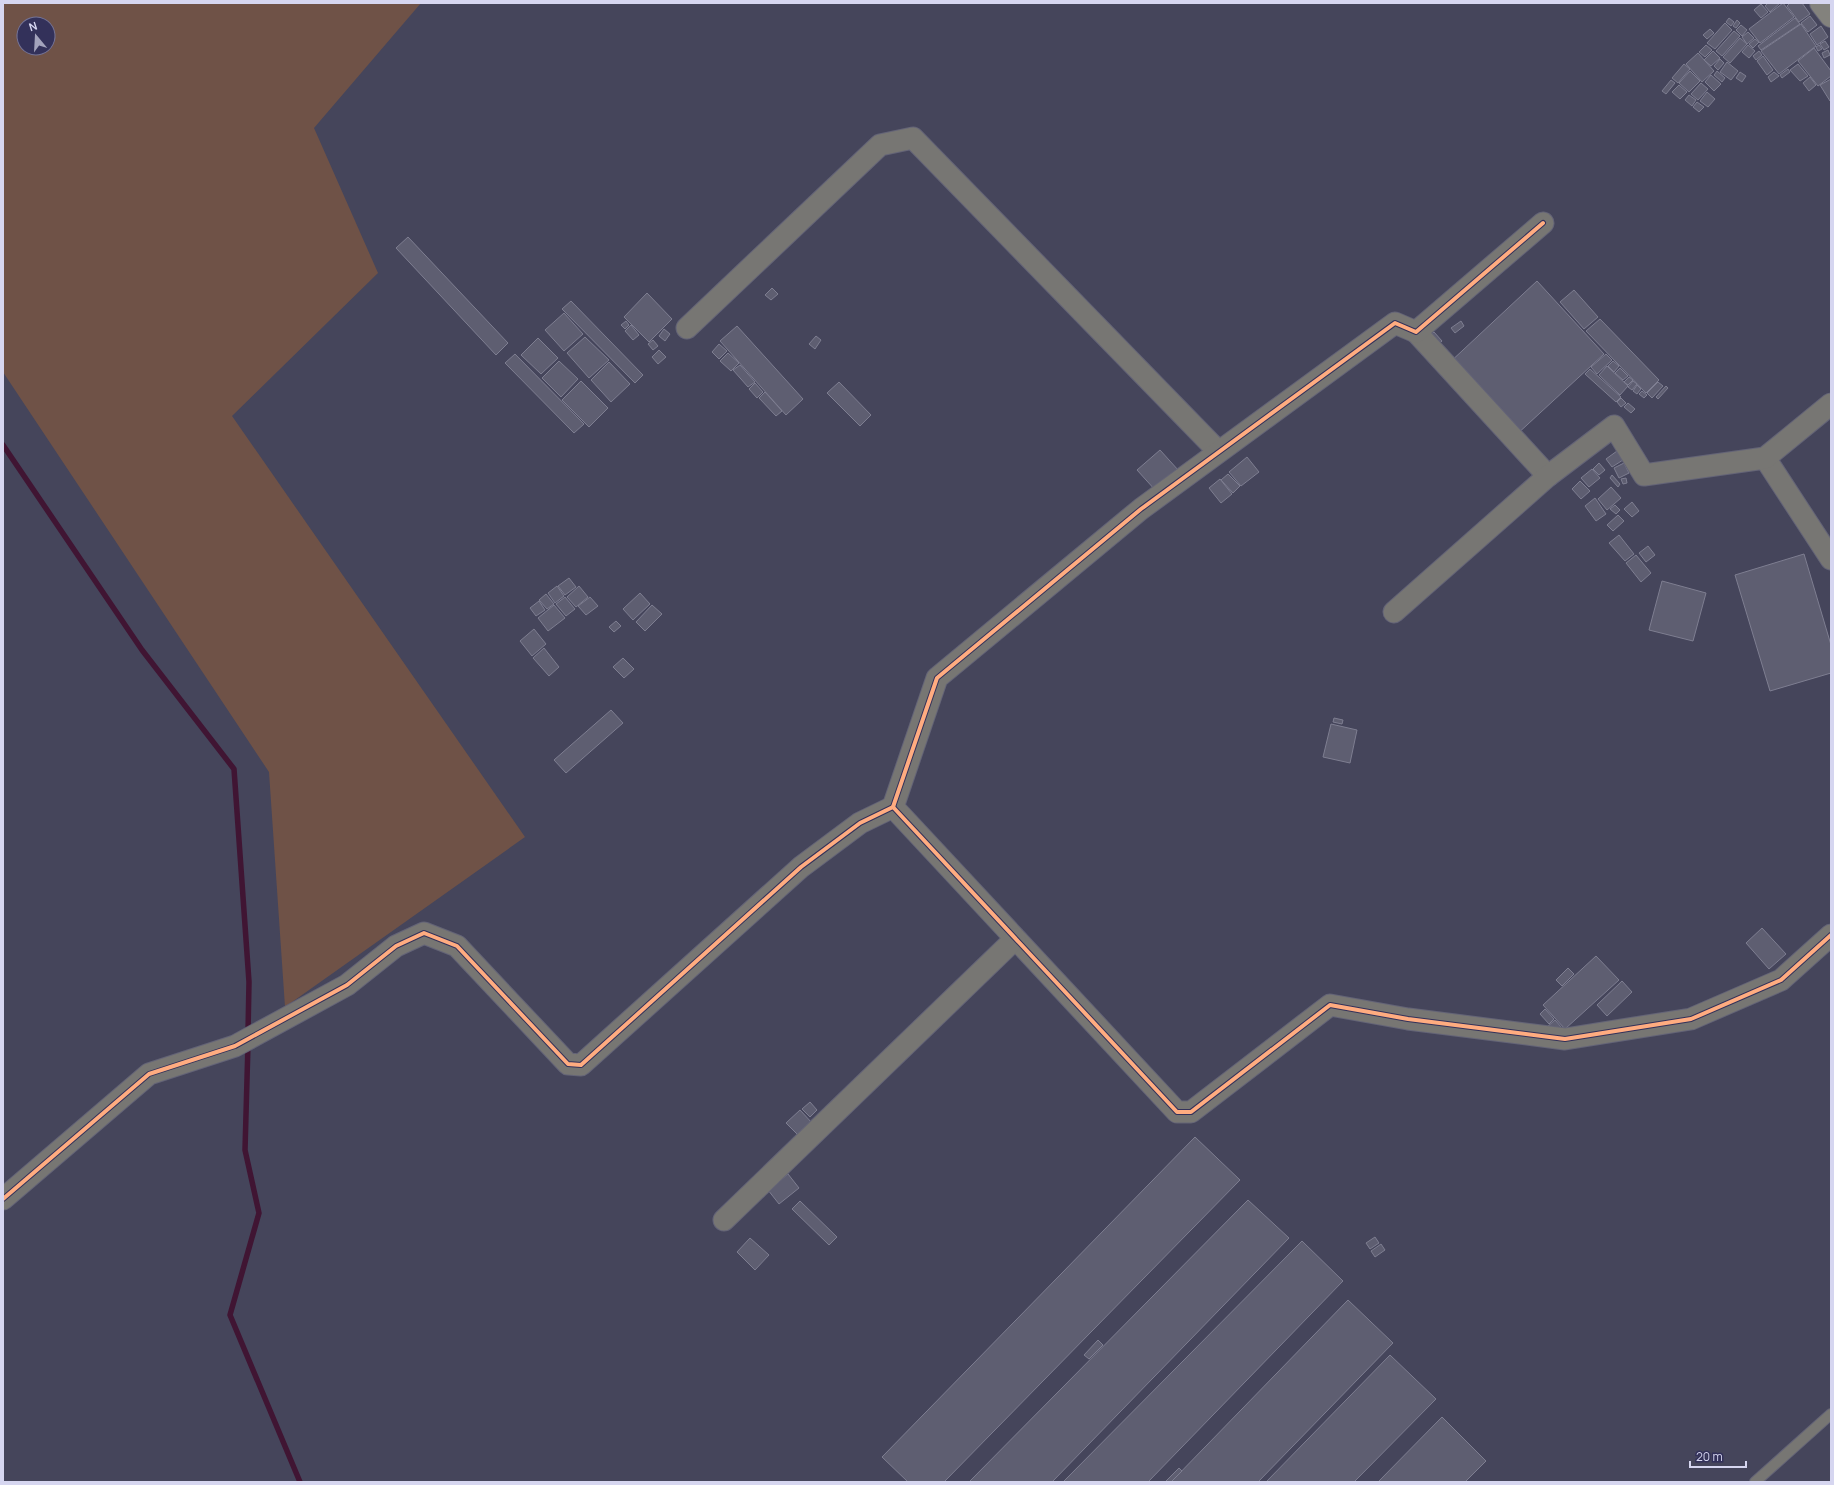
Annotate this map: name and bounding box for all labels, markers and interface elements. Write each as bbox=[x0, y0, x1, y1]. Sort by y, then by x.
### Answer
north arrow bbox=[16, 16, 56, 56]
text: N bbox=[27, 18, 39, 34]
scale bar bbox=[1690, 1443, 1746, 1469]
text: 20 m bbox=[1696, 1448, 1723, 1465]

